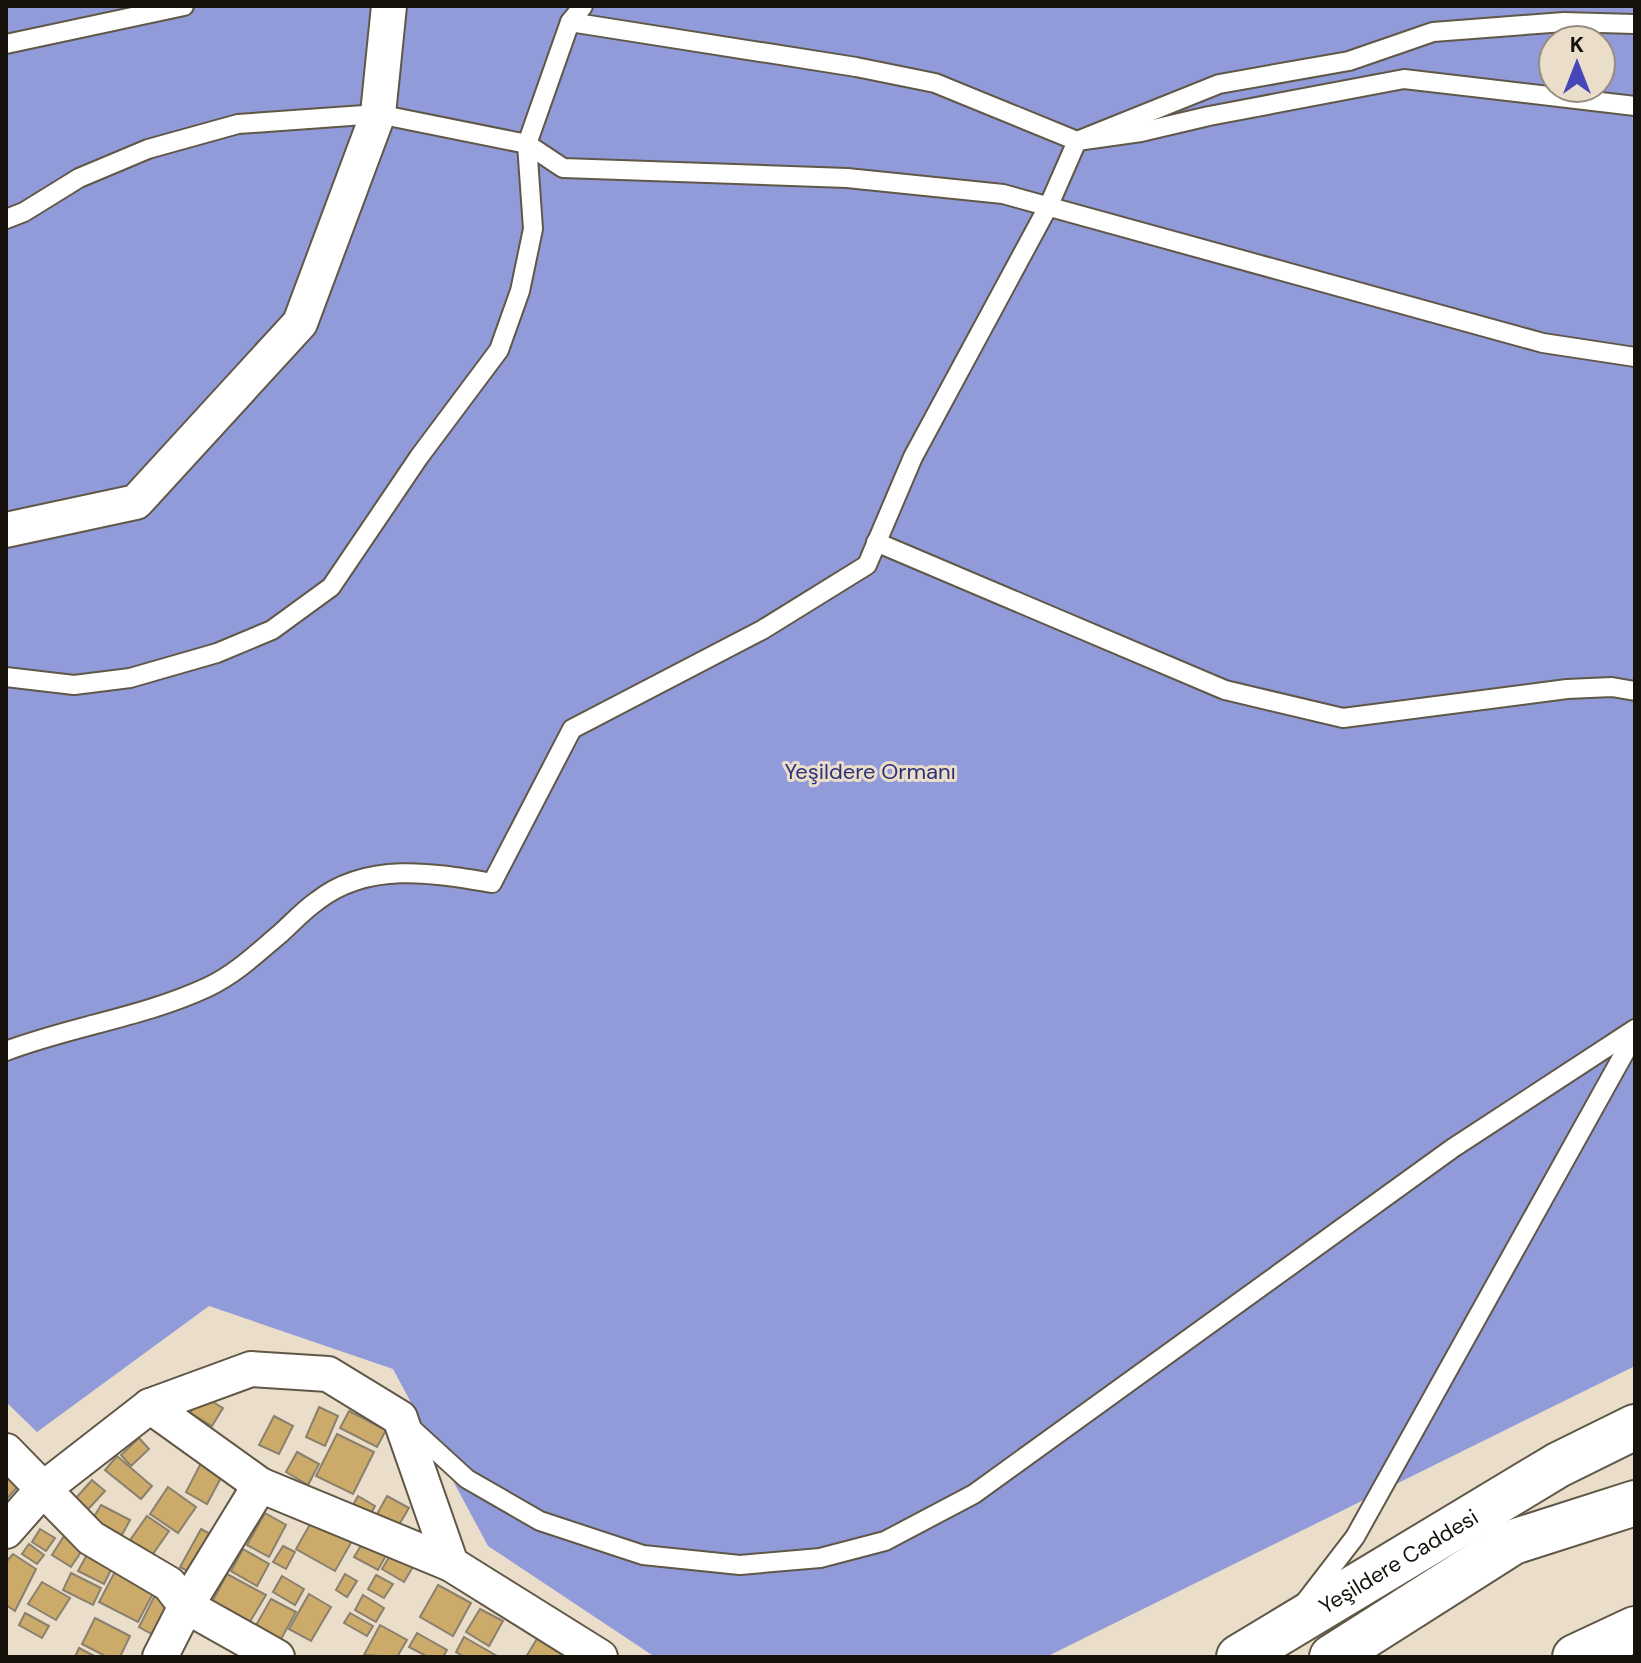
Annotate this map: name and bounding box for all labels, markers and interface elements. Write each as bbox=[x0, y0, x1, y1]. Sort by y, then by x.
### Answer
north arrow bbox=[1537, 24, 1617, 104]
text: K bbox=[1570, 30, 1584, 59]
park label: Yeşildere Ormanı bbox=[784, 757, 956, 786]
street label: Yeşildere Caddesi bbox=[1314, 1502, 1484, 1621]

